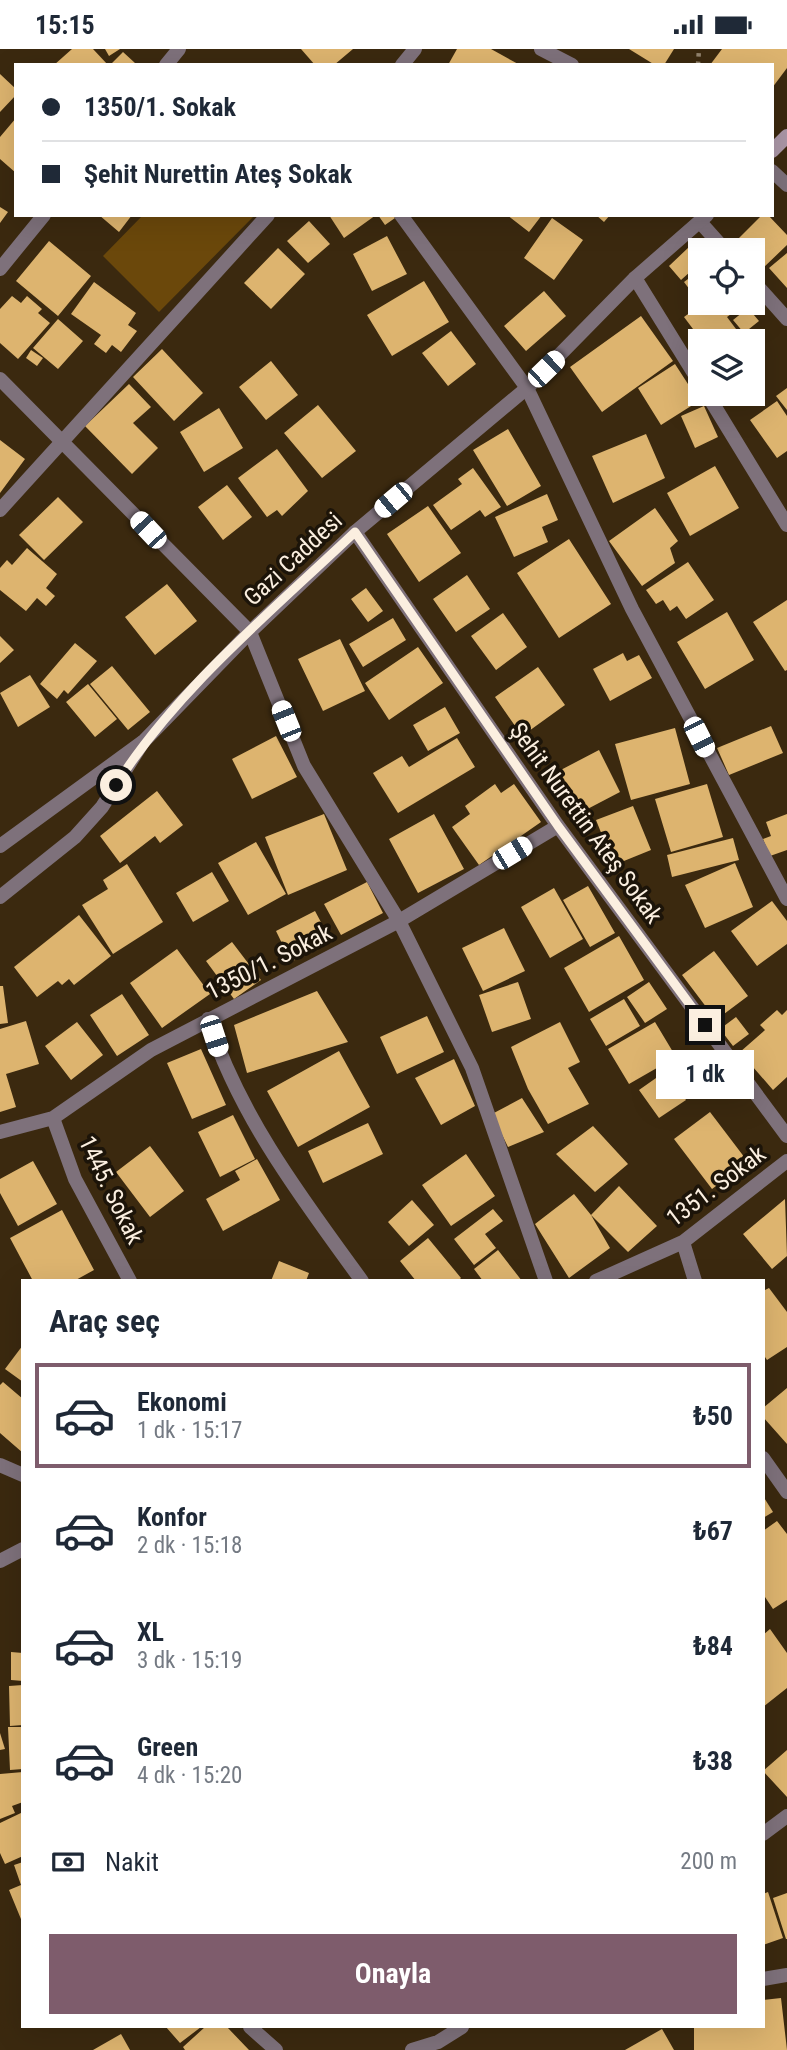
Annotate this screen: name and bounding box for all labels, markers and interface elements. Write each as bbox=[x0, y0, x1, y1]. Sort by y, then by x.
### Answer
text: 15:15 bbox=[35, 10, 95, 40]
text: 1350/1. Sokak bbox=[84, 92, 236, 122]
text: Şehit Nurettin Ateş Sokak bbox=[84, 159, 352, 189]
map controls bbox=[688, 238, 765, 406]
button: locate bbox=[688, 238, 765, 315]
button: layers bbox=[688, 329, 765, 406]
car bbox=[524, 347, 569, 391]
car bbox=[371, 478, 416, 522]
car bbox=[126, 507, 171, 553]
street label: Gazi Caddesi bbox=[238, 507, 348, 611]
car bbox=[269, 698, 304, 744]
car bbox=[681, 714, 718, 760]
street label: Şehit Nurettin Ateş Sokak bbox=[504, 717, 668, 929]
route start bbox=[100, 769, 132, 801]
car bbox=[489, 833, 536, 873]
street label: 1350/1. Sokak bbox=[201, 918, 337, 1006]
route end bbox=[689, 1009, 721, 1041]
car bbox=[198, 1013, 231, 1059]
callout: 1 dk bbox=[656, 1049, 754, 1099]
text: 1 dk bbox=[685, 1061, 725, 1088]
street label: 1445. Sokak bbox=[73, 1131, 149, 1249]
street label: 1351. Sokak bbox=[661, 1140, 771, 1232]
text: Araç seç bbox=[49, 1302, 160, 1340]
icon: car bbox=[53, 1384, 116, 1447]
text: Ekonomi bbox=[137, 1387, 227, 1417]
text: ₺50 bbox=[693, 1401, 733, 1431]
text: 1 dk · 15:17 bbox=[137, 1417, 242, 1444]
icon: car bbox=[53, 1499, 116, 1562]
text: Konfor bbox=[137, 1502, 207, 1532]
text: ₺67 bbox=[693, 1516, 733, 1546]
text: 2 dk · 15:18 bbox=[137, 1532, 242, 1559]
icon: car bbox=[53, 1614, 116, 1677]
text: XL bbox=[137, 1617, 164, 1647]
text: ₺84 bbox=[693, 1631, 733, 1661]
text: 3 dk · 15:19 bbox=[137, 1647, 242, 1674]
icon: car bbox=[53, 1729, 116, 1792]
text: Green bbox=[137, 1732, 198, 1762]
text: ₺38 bbox=[693, 1746, 733, 1776]
text: 4 dk · 15:20 bbox=[137, 1762, 242, 1789]
icon: cash bbox=[49, 1843, 87, 1881]
text: Nakit bbox=[105, 1847, 159, 1877]
text: 200 m bbox=[680, 1848, 737, 1875]
button: Onayla bbox=[49, 1934, 737, 2014]

